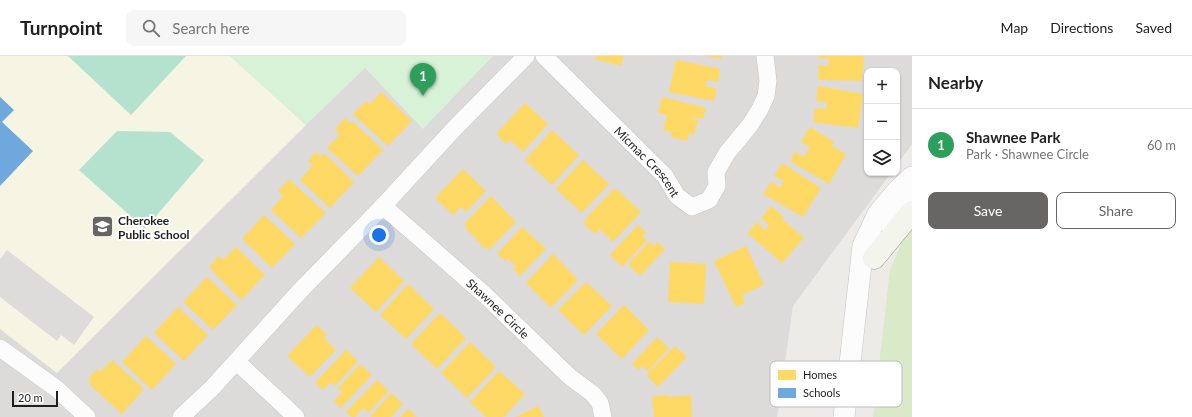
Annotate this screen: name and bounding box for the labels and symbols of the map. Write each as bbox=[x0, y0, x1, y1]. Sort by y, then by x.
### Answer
pin: 1 bbox=[410, 63, 436, 96]
street label: Micmac Crescent bbox=[612, 123, 684, 200]
place label: Cherokee Public School bbox=[118, 213, 190, 242]
school or university icon: Cherokee Public School bbox=[89, 214, 115, 240]
your location bbox=[369, 225, 389, 245]
street label: Shawnee Circle bbox=[464, 275, 533, 341]
legend bbox=[770, 361, 902, 407]
text: Homes bbox=[803, 368, 837, 381]
text: Schools bbox=[803, 386, 840, 399]
scale bar bbox=[12, 389, 58, 408]

